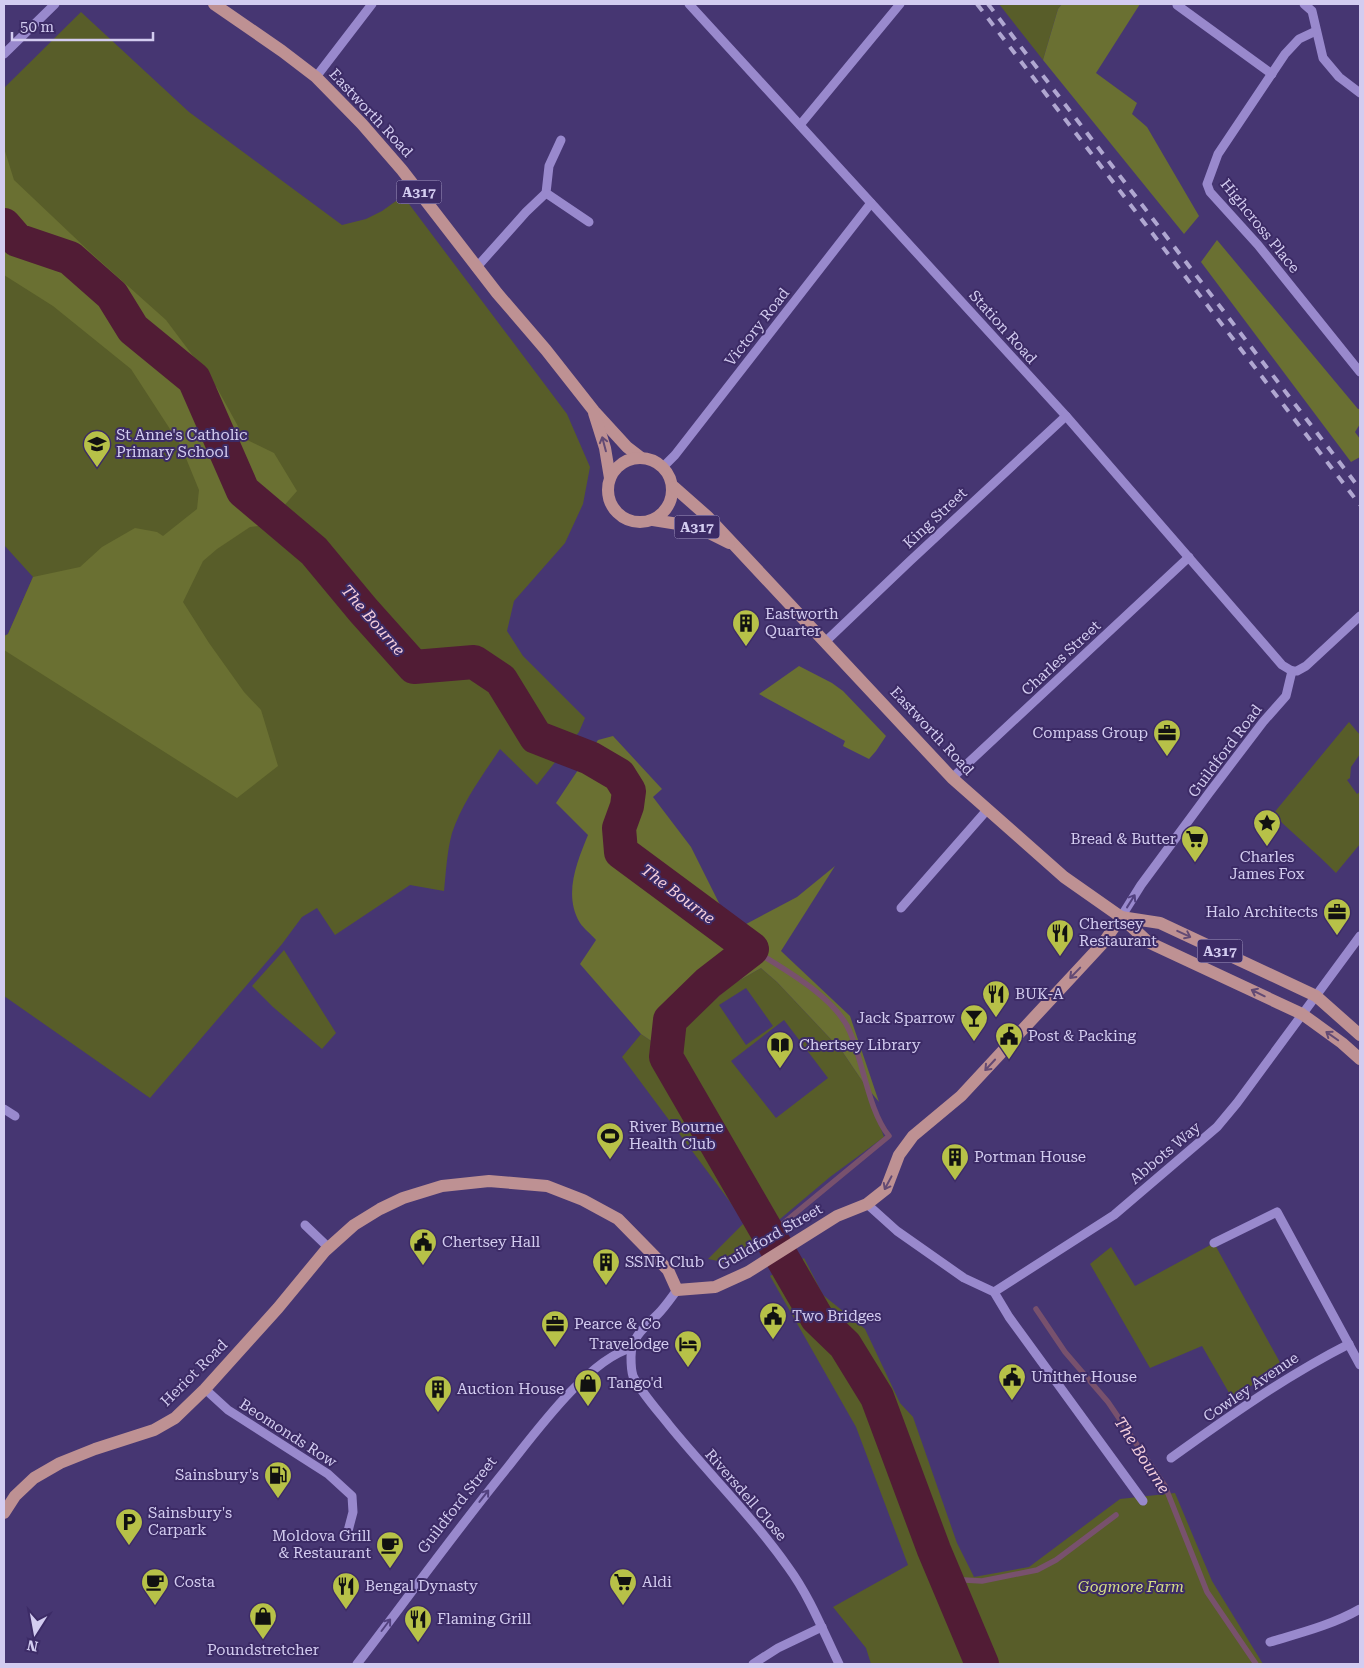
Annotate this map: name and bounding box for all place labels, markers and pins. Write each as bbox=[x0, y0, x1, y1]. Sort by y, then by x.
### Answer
place label: St Anne's Catholic Primary School bbox=[116, 426, 247, 461]
school or university icon: St Anne's Catholic Primary School bbox=[82, 429, 112, 468]
place label: Eastworth Quarter bbox=[765, 605, 839, 640]
building icon: Eastworth Quarter bbox=[731, 608, 761, 647]
office icon: Compass Group bbox=[1152, 718, 1182, 757]
place label: Compass Group bbox=[1032, 724, 1148, 742]
place icon: Charles James Fox bbox=[1252, 808, 1282, 847]
supermarket icon: Bread & Butter bbox=[1180, 824, 1210, 863]
place label: Bread & Butter bbox=[1071, 830, 1176, 848]
place label: Charles James Fox bbox=[1229, 848, 1305, 883]
office icon: Halo Architects bbox=[1322, 897, 1352, 936]
place label: Halo Architects bbox=[1206, 903, 1318, 921]
place label: Chertsey Restaurant bbox=[1079, 915, 1157, 950]
restaurant icon: Chertsey Restaurant bbox=[1045, 918, 1075, 957]
restaurant icon: BUK-A bbox=[981, 979, 1011, 1018]
place label: BUK-A bbox=[1015, 985, 1064, 1003]
bar icon: Jack Sparrow bbox=[959, 1003, 989, 1042]
place label: Jack Sparrow bbox=[857, 1009, 956, 1027]
public building icon: Post & Packing bbox=[994, 1021, 1024, 1060]
place label: Post & Packing bbox=[1028, 1027, 1137, 1045]
library icon: Chertsey Library bbox=[765, 1030, 795, 1069]
place label: Chertsey Library bbox=[799, 1036, 921, 1054]
place label: River Bourne Health Club bbox=[629, 1118, 724, 1153]
sports icon: River Bourne Health Club bbox=[595, 1121, 625, 1160]
building icon: Portman House bbox=[940, 1142, 970, 1181]
place label: Portman House bbox=[974, 1148, 1086, 1166]
public building icon: Chertsey Hall bbox=[408, 1227, 438, 1266]
place label: Chertsey Hall bbox=[442, 1233, 541, 1251]
building icon: SSNR Club bbox=[591, 1247, 621, 1286]
place label: SSNR Club bbox=[625, 1253, 704, 1271]
public building icon: Two Bridges bbox=[758, 1301, 788, 1340]
place label: Two Bridges bbox=[792, 1307, 881, 1325]
office icon: Pearce & Co bbox=[540, 1309, 570, 1348]
place label: Pearce & Co bbox=[574, 1315, 661, 1333]
hotel icon: Travelodge bbox=[673, 1329, 703, 1368]
place label: Travelodge bbox=[589, 1335, 669, 1353]
public building icon: Unither House bbox=[997, 1362, 1027, 1401]
shop icon: Tango'd bbox=[573, 1368, 603, 1407]
place label: Unither House bbox=[1031, 1368, 1137, 1386]
building icon: Auction House bbox=[423, 1374, 453, 1413]
place label: Tango'd bbox=[607, 1374, 663, 1392]
place label: Auction House bbox=[457, 1380, 564, 1398]
fuel station icon: Sainsbury's bbox=[263, 1460, 293, 1499]
place label: Sainsbury's bbox=[175, 1466, 259, 1484]
place label: Sainsbury's Carpark bbox=[148, 1504, 232, 1539]
parking icon: Sainsbury's Carpark bbox=[114, 1507, 144, 1546]
place label: Moldova Grill & Restaurant bbox=[272, 1527, 371, 1562]
cafe icon: Moldova Grill & Restaurant bbox=[375, 1530, 405, 1569]
cafe icon: Costa bbox=[140, 1567, 170, 1606]
supermarket icon: Aldi bbox=[608, 1567, 638, 1606]
restaurant icon: Bengal Dynasty bbox=[331, 1571, 361, 1610]
place label: Costa bbox=[174, 1573, 215, 1591]
place label: Aldi bbox=[642, 1573, 672, 1591]
place label: Bengal Dynasty bbox=[365, 1577, 478, 1595]
shop icon: Poundstretcher bbox=[248, 1601, 278, 1640]
restaurant icon: Flaming Grill bbox=[403, 1604, 433, 1643]
place label: Flaming Grill bbox=[437, 1610, 532, 1628]
place label: Poundstretcher bbox=[207, 1641, 319, 1659]

